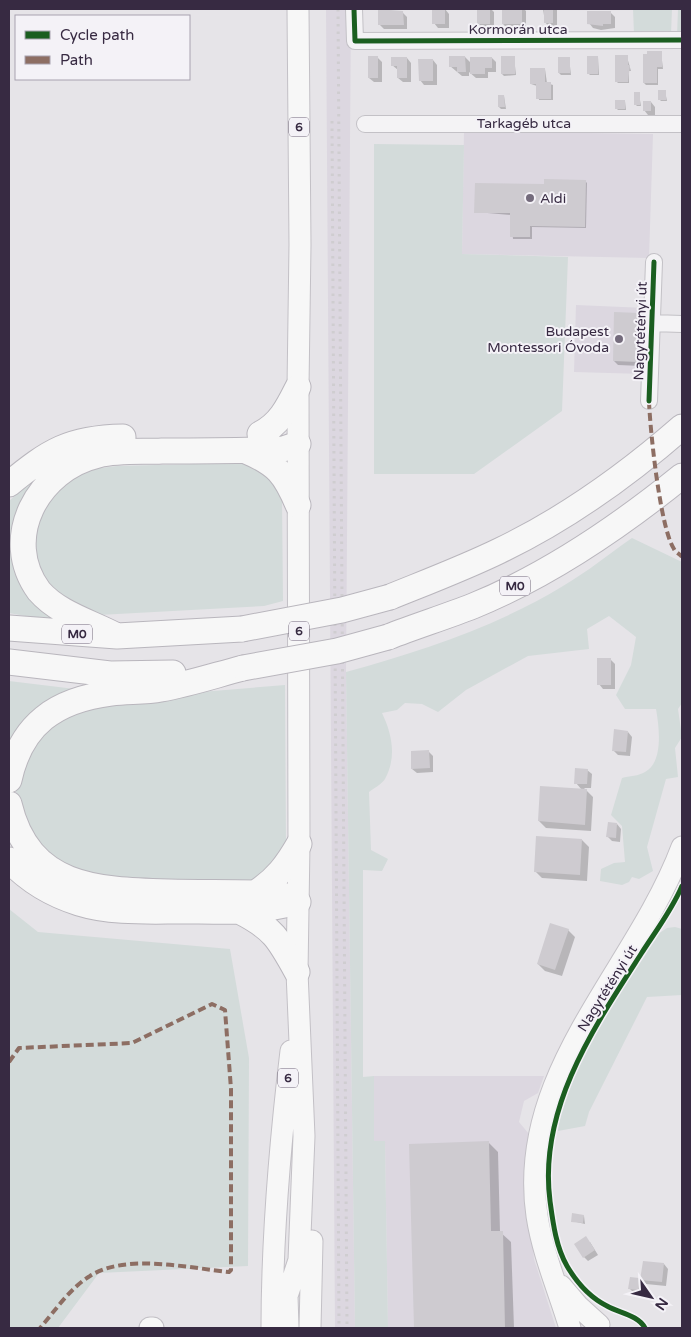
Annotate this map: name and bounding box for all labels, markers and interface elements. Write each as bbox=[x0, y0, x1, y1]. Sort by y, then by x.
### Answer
legend bbox=[15, 15, 190, 80]
street label: Kormorán utca bbox=[468, 21, 568, 38]
text: Cycle path bbox=[60, 26, 134, 44]
text: Path bbox=[60, 51, 93, 69]
street label: Tarkagéb utca bbox=[477, 115, 571, 132]
road number: 6 bbox=[289, 118, 309, 136]
place label: Aldi bbox=[540, 190, 566, 207]
marker: Aldi bbox=[524, 192, 536, 204]
street label: Nagytétényi út bbox=[630, 281, 651, 381]
place label: Budapest Montessori Óvoda bbox=[487, 323, 610, 356]
marker: Budapest Montessori Óvoda bbox=[613, 333, 625, 345]
road number: M0 bbox=[500, 576, 530, 596]
road number: 6 bbox=[289, 622, 309, 640]
road number: M0 bbox=[62, 624, 92, 644]
street label: Nagytétényi út bbox=[574, 941, 641, 1035]
road number: 6 bbox=[278, 1068, 298, 1088]
north arrow bbox=[626, 1272, 676, 1322]
text: N bbox=[651, 1295, 672, 1313]

